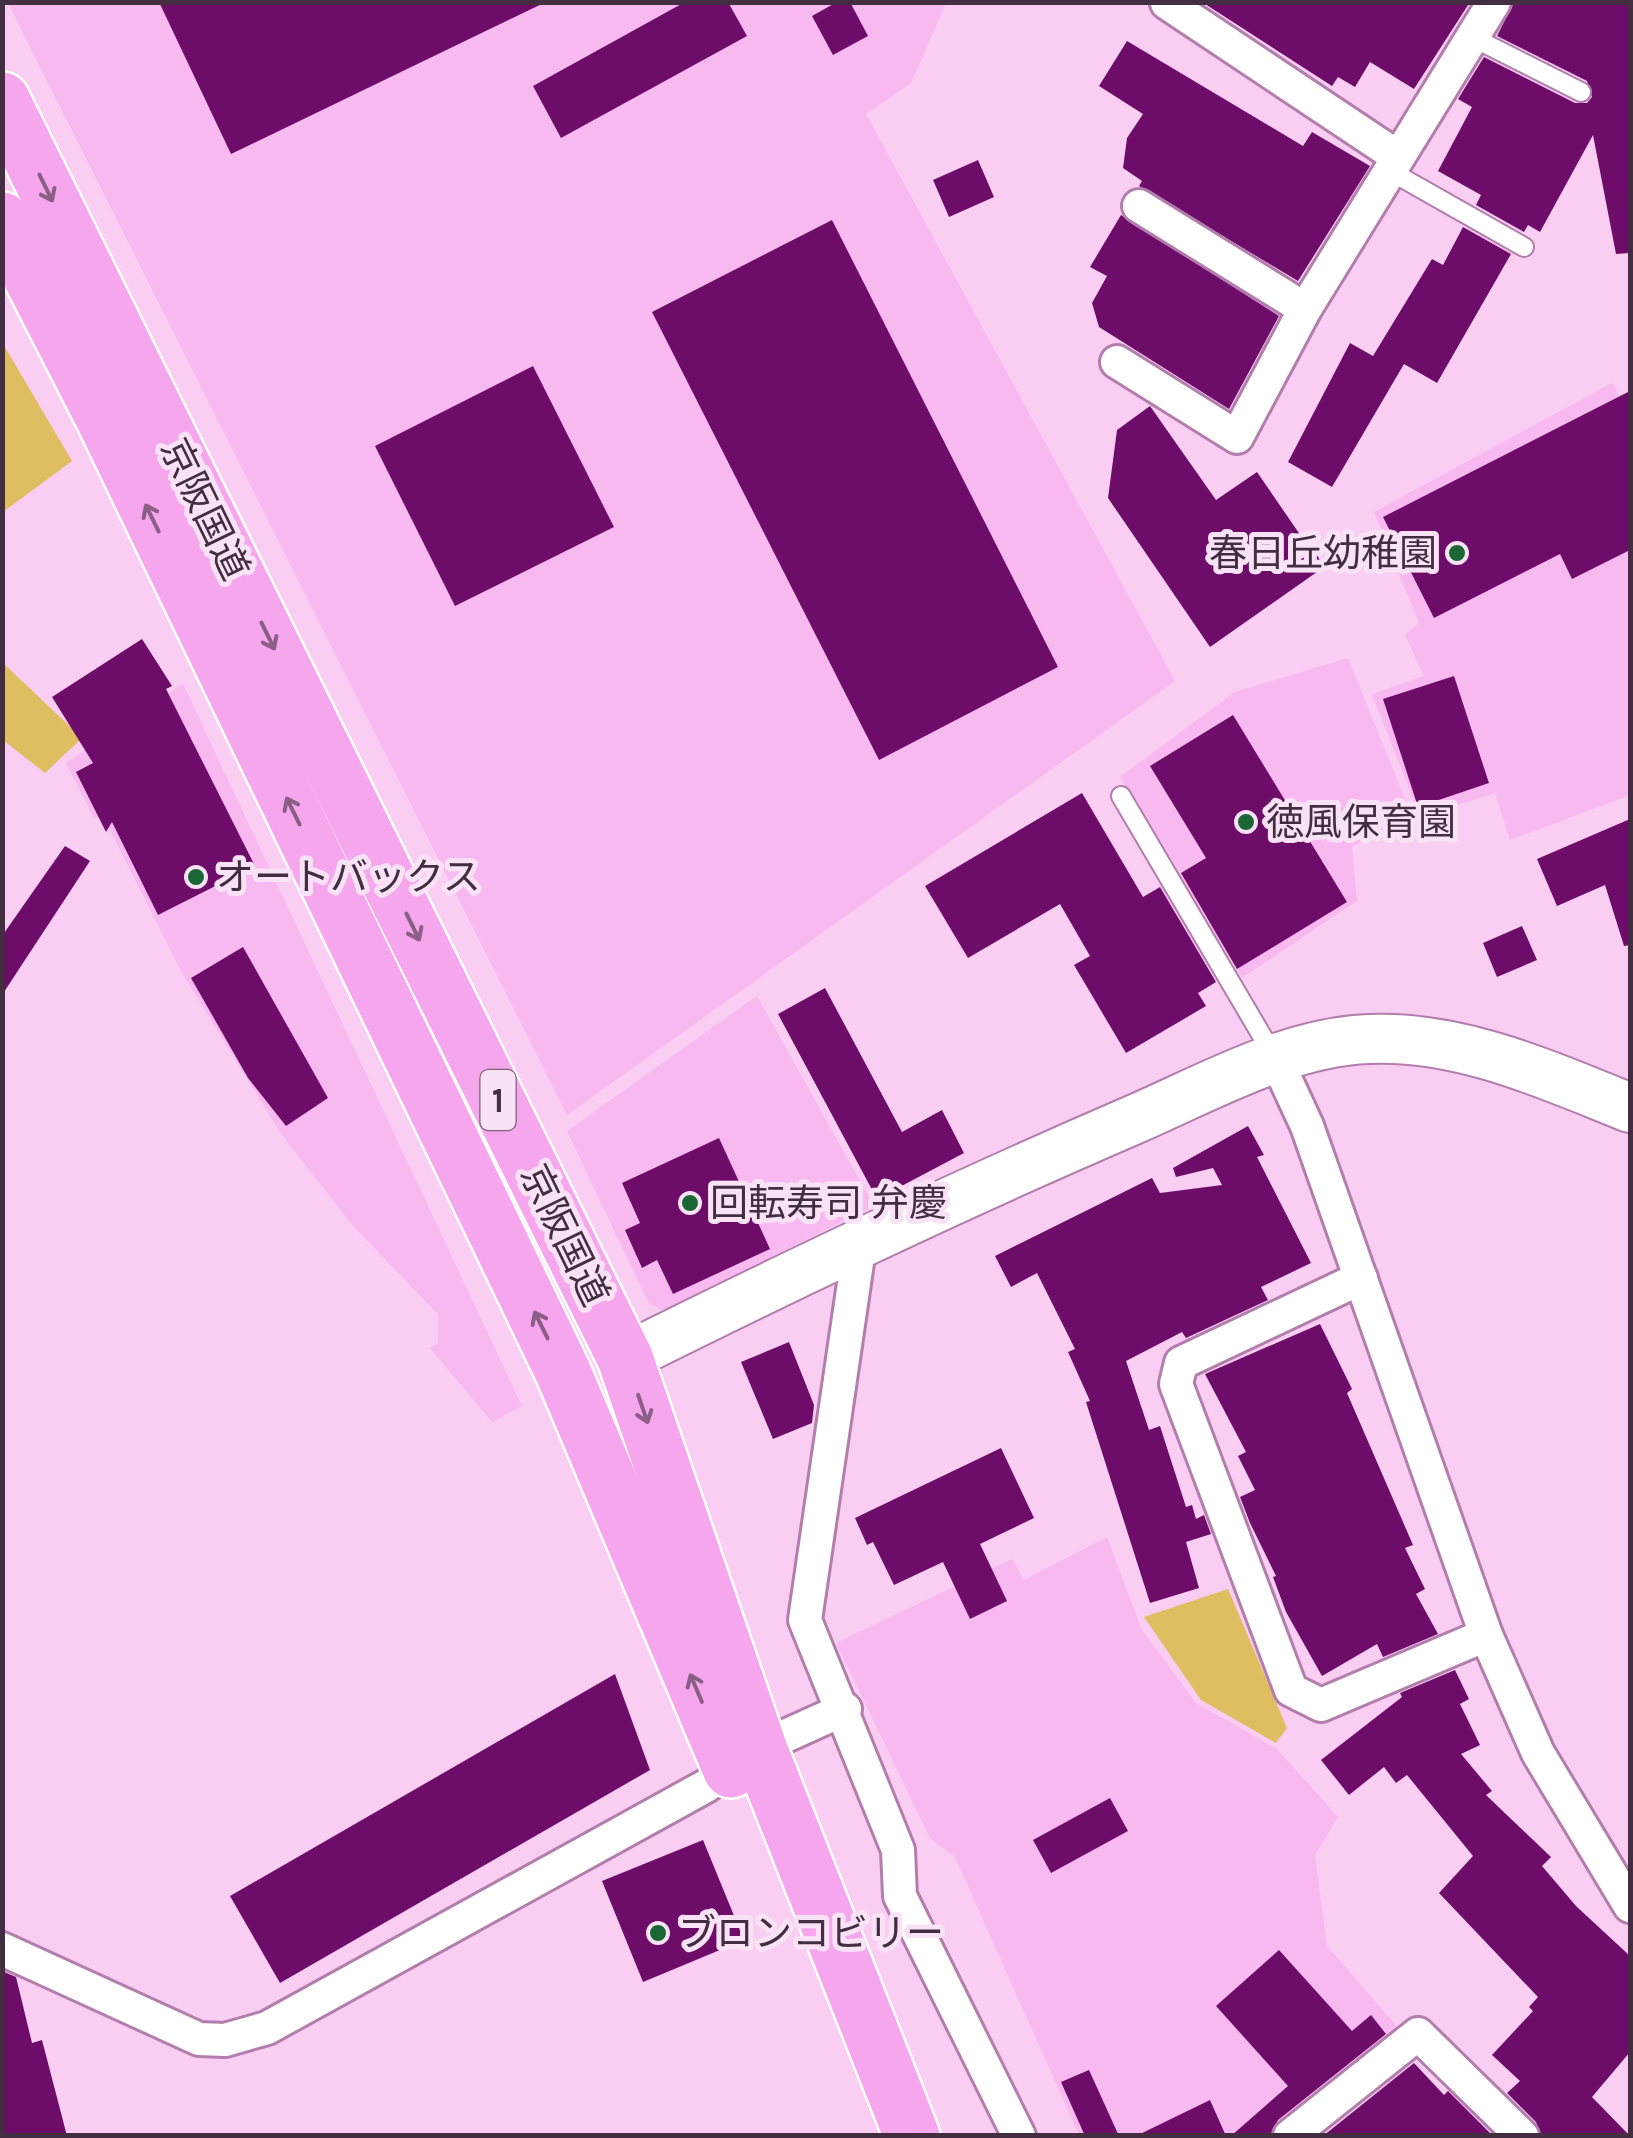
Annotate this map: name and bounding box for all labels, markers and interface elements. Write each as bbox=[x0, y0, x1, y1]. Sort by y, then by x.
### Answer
one-way arrow bbox=[37, 172, 56, 202]
street label: 京阪国道 bbox=[151, 431, 258, 587]
one-way arrow bbox=[141, 504, 160, 534]
place label: 春日丘幼稚園 bbox=[1209, 531, 1437, 576]
marker: 春日丘幼稚園 bbox=[1446, 542, 1468, 564]
one-way arrow bbox=[259, 620, 278, 650]
one-way arrow bbox=[283, 797, 302, 826]
place label: 徳風保育園 bbox=[1266, 800, 1456, 845]
marker: 徳風保育園 bbox=[1235, 811, 1257, 833]
place label: オートバックス bbox=[216, 855, 481, 900]
marker: オートバックス bbox=[185, 866, 207, 888]
one-way arrow bbox=[404, 911, 423, 941]
road number: 1 bbox=[480, 1070, 516, 1130]
street label: 京阪国道 bbox=[511, 1157, 618, 1313]
place label: 回転寿司 弁慶 bbox=[710, 1181, 947, 1226]
marker: 回転寿司 弁慶 bbox=[679, 1192, 701, 1214]
one-way arrow bbox=[530, 1310, 549, 1340]
one-way arrow bbox=[635, 1393, 653, 1425]
one-way arrow bbox=[686, 1673, 704, 1703]
place label: ブロンコビリー bbox=[678, 1911, 944, 1956]
marker: ブロンコビリー bbox=[647, 1922, 669, 1944]

